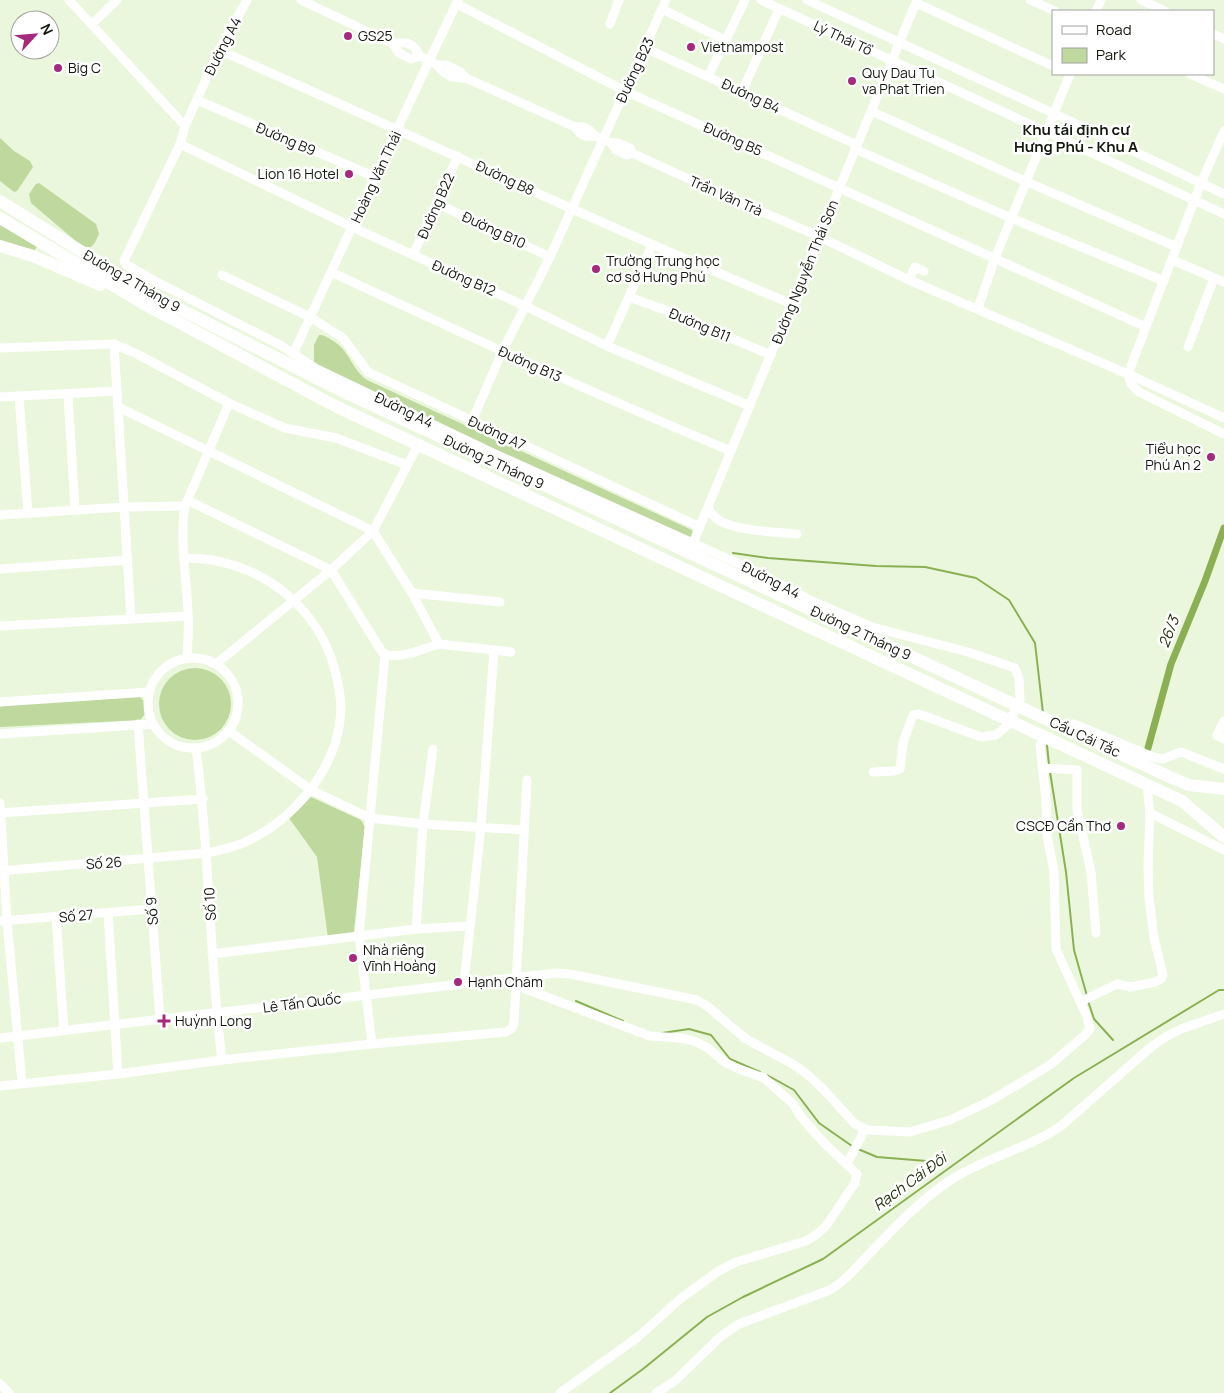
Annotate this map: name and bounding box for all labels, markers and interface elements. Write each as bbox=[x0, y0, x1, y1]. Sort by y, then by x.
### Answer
north arrow bbox=[10, 10, 60, 60]
legend bbox=[1052, 10, 1214, 75]
street label: Đường A4 bbox=[200, 13, 245, 78]
street label: Lý Thái Tổ bbox=[811, 16, 876, 60]
text: Road bbox=[1096, 19, 1132, 40]
text: N bbox=[36, 20, 58, 38]
place label: GS25 bbox=[358, 26, 393, 45]
marker: GS25 bbox=[342, 30, 354, 42]
street label: Đường B23 bbox=[611, 34, 658, 105]
place label: Vietnampost bbox=[701, 37, 784, 56]
marker: Vietnampost bbox=[685, 41, 697, 53]
text: Park bbox=[1096, 44, 1126, 65]
place label: Big C bbox=[68, 58, 101, 77]
marker: Big C bbox=[52, 62, 64, 74]
place label: Quy Dau Tu va Phat Trien bbox=[862, 63, 944, 98]
street label: Đường B4 bbox=[719, 74, 784, 117]
marker: Quy Dau Tu va Phat Trien bbox=[846, 75, 858, 87]
street label: Đường B5 bbox=[701, 117, 765, 160]
street label: Đường B9 bbox=[254, 118, 319, 160]
district label: Khu tái định cư Hưng Phú - Khu A bbox=[1014, 119, 1138, 157]
street label: Hoàng Văn Thái bbox=[346, 128, 405, 226]
street label: Đường B8 bbox=[473, 156, 537, 199]
place label: Lion 16 Hotel bbox=[258, 164, 339, 183]
marker: Lion 16 Hotel bbox=[343, 168, 355, 180]
street label: Đường B22 bbox=[413, 170, 458, 242]
street label: Trần Văn Trà bbox=[687, 171, 766, 220]
street label: Đường Nguyễn Thái Sơn bbox=[767, 197, 842, 347]
street label: Đường B10 bbox=[459, 207, 529, 253]
street label: Đường 2 Tháng 9 bbox=[80, 245, 184, 316]
place label: Trường Trung học cơ sở Hưng Phú bbox=[606, 251, 720, 286]
street label: Đường B12 bbox=[429, 255, 499, 300]
marker: Trường Trung học cơ sở Hưng Phú bbox=[590, 263, 602, 275]
street label: Đường B11 bbox=[667, 303, 734, 346]
street label: Đường B13 bbox=[496, 341, 565, 386]
street label: Đường A4 bbox=[372, 387, 437, 432]
street label: Đường A7 bbox=[465, 411, 529, 454]
street label: Đường 2 Tháng 9 bbox=[441, 430, 548, 493]
place label: Tiểu học Phú An 2 bbox=[1145, 439, 1201, 474]
marker: Tiểu học Phú An 2 bbox=[1205, 451, 1217, 463]
street label: Đường A4 bbox=[739, 557, 804, 602]
street label: Đường 2 Tháng 9 bbox=[808, 601, 915, 664]
water label: 26/3 bbox=[1153, 612, 1185, 651]
street label: Cầu Cái Tắc bbox=[1047, 712, 1124, 761]
place label: CSCĐ Cần Thơ bbox=[1016, 816, 1111, 835]
marker: CSCĐ Cần Thơ bbox=[1115, 820, 1127, 832]
street label: Số 26 bbox=[85, 852, 123, 873]
street label: Số 10 bbox=[199, 887, 220, 921]
street label: Số 9 bbox=[141, 896, 162, 926]
street label: Số 27 bbox=[58, 905, 94, 926]
place label: Nhà riêng Vĩnh Hoàng bbox=[363, 940, 436, 975]
marker: Nhà riêng Vĩnh Hoàng bbox=[347, 952, 359, 964]
place label: Hạnh Chăm bbox=[468, 972, 543, 991]
marker: Hạnh Chăm bbox=[452, 976, 464, 988]
street label: Lê Tấn Quốc bbox=[262, 988, 342, 1017]
place label: Huỳnh Long bbox=[175, 1011, 252, 1030]
marker: Huỳnh Long bbox=[157, 1014, 171, 1028]
water label: Rạch Cái Đôi bbox=[869, 1146, 953, 1215]

